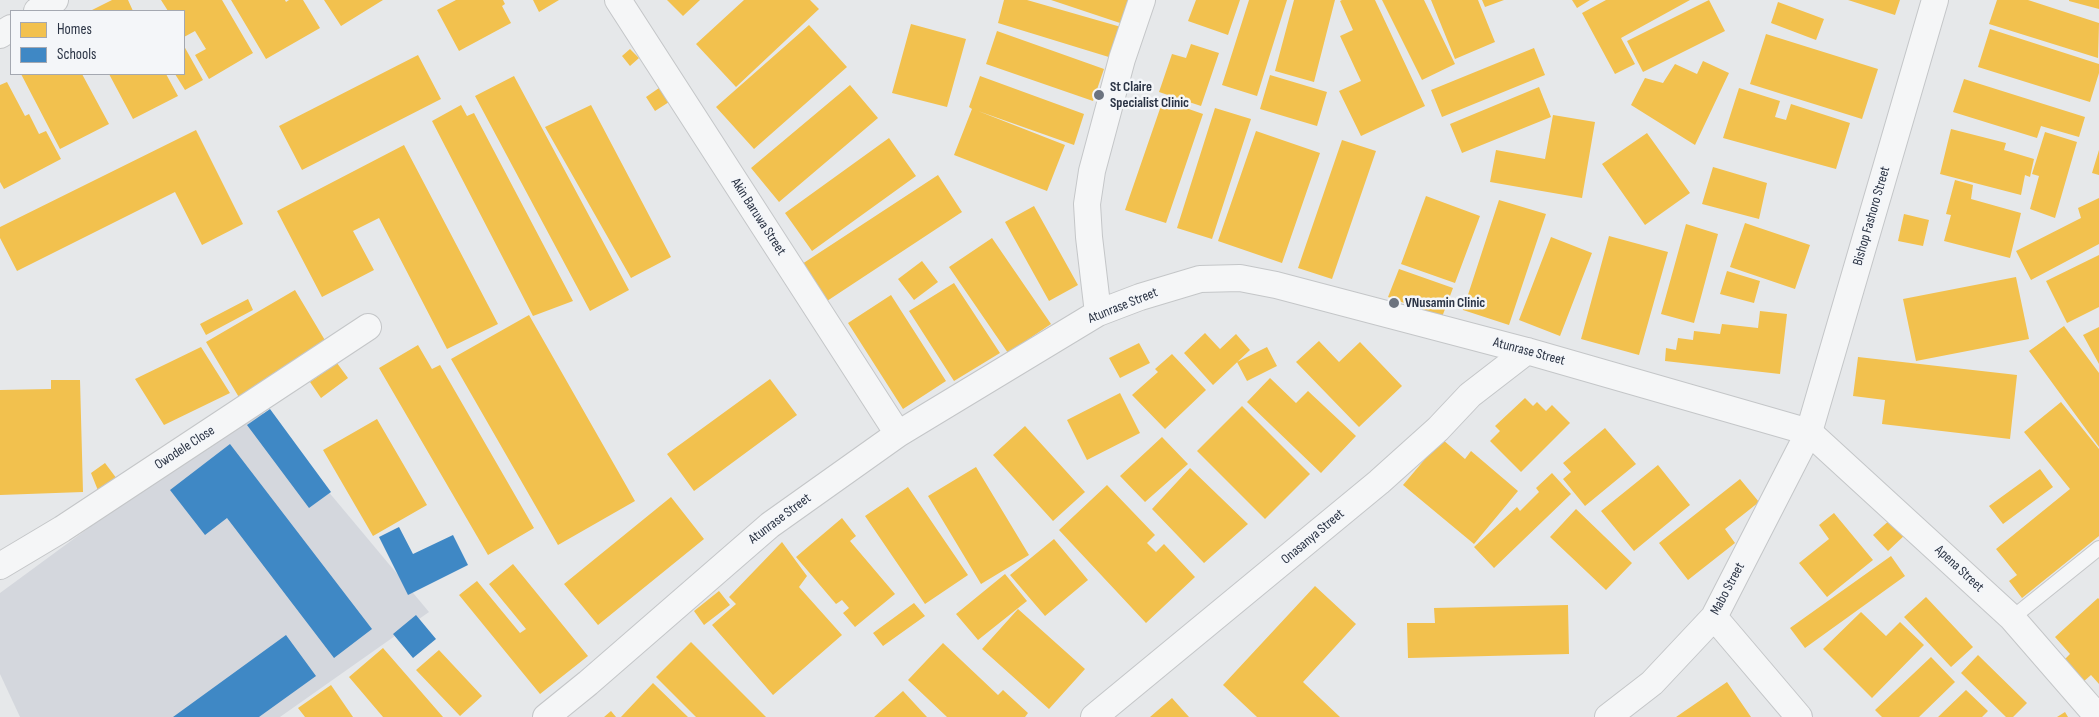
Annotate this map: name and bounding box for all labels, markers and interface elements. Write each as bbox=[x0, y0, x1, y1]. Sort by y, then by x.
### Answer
legend bbox=[10, 10, 185, 75]
text: Homes bbox=[57, 20, 92, 39]
text: Schools bbox=[57, 45, 96, 64]
place label: St Claire Specialist Clinic bbox=[1110, 79, 1189, 111]
marker: St Claire Specialist Clinic bbox=[1092, 88, 1106, 102]
street label: Bishop Fashoro Street bbox=[1850, 165, 1894, 267]
street label: Akin Baruwa Street bbox=[727, 175, 789, 259]
street label: Atunrase Street bbox=[1086, 284, 1160, 328]
place label: VNusamin Clinic bbox=[1405, 295, 1485, 311]
marker: VNusamin Clinic bbox=[1387, 296, 1401, 310]
street label: Atunrase Street bbox=[1491, 334, 1567, 370]
street label: Owodele Close bbox=[152, 422, 218, 474]
street label: Atunrase Street bbox=[745, 490, 815, 548]
street label: Onasanya Street bbox=[1278, 506, 1348, 568]
street label: Apena Street bbox=[1931, 542, 1987, 596]
street label: Mabo Street bbox=[1707, 560, 1749, 618]

